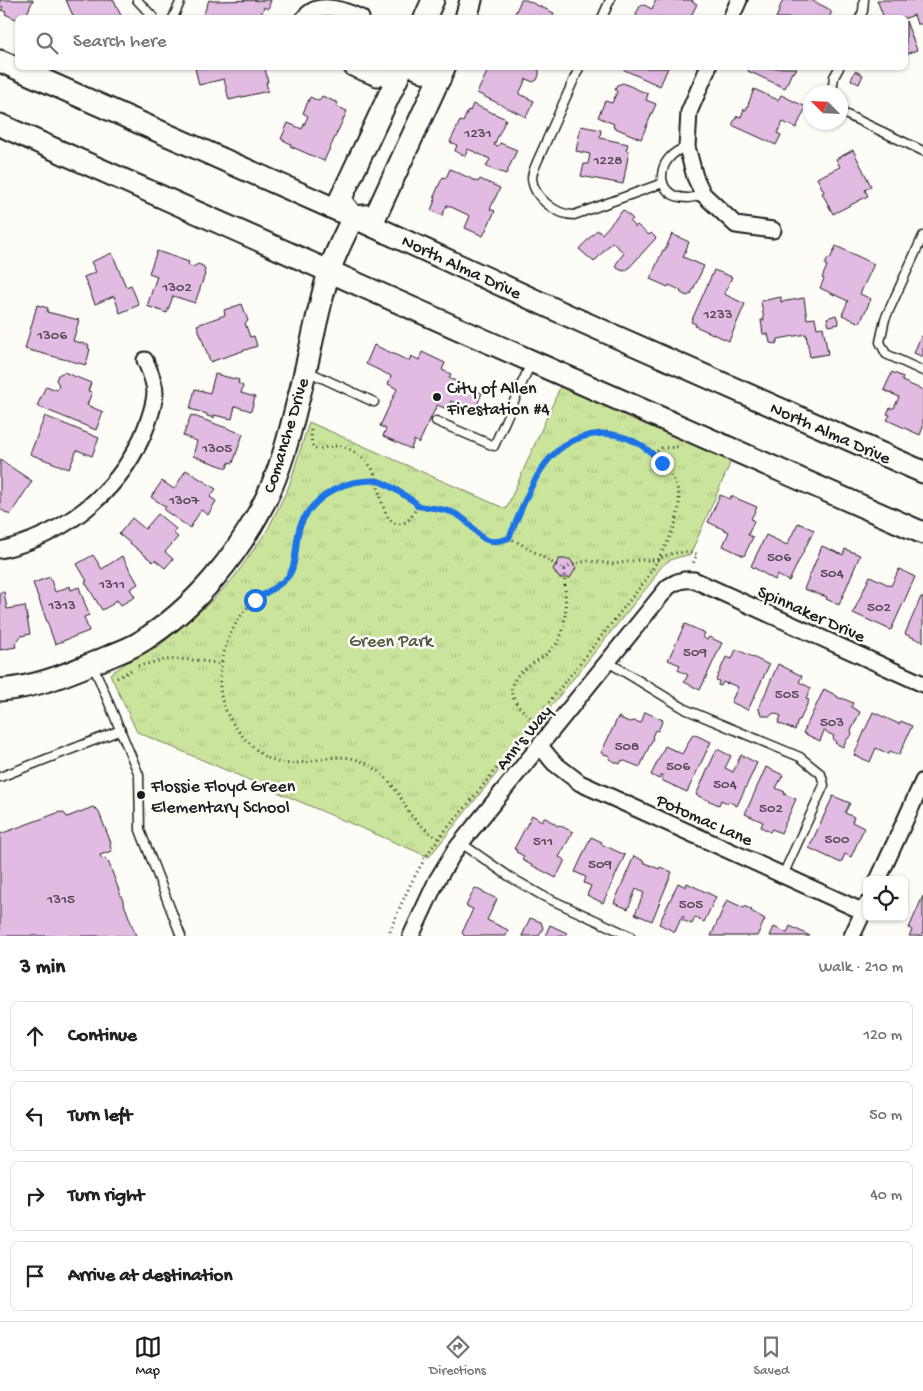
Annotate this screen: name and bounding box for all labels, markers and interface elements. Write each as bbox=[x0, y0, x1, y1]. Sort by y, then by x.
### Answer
search box bbox=[15, 15, 908, 70]
icon: search bbox=[33, 29, 61, 57]
text: Search here bbox=[73, 31, 167, 54]
north arrow bbox=[803, 85, 848, 130]
house number: 1231 bbox=[463, 125, 492, 143]
house number: 1228 bbox=[593, 152, 622, 170]
street label: North Alma Drive bbox=[398, 231, 525, 305]
house number: 1302 bbox=[161, 279, 192, 297]
house number: 1233 bbox=[703, 306, 733, 324]
house number: 1306 bbox=[36, 327, 67, 345]
street label: Comanche Drive bbox=[260, 375, 315, 496]
place label: City of Allen Firestation #4 bbox=[446, 379, 550, 421]
marker: City of Allen Firestation #4 bbox=[431, 391, 443, 403]
street label: North Alma Drive bbox=[767, 398, 894, 471]
house number: 1305 bbox=[201, 440, 232, 458]
route end bbox=[651, 452, 674, 475]
house number: 1307 bbox=[168, 492, 200, 510]
house number: 506 bbox=[767, 549, 791, 567]
house number: 504 bbox=[820, 565, 844, 583]
house number: 1311 bbox=[98, 576, 125, 594]
street label: Spinnaker Drive bbox=[754, 582, 869, 649]
route start bbox=[244, 589, 267, 612]
house number: 1313 bbox=[47, 597, 76, 615]
house number: 502 bbox=[867, 599, 891, 617]
park label: Green Park bbox=[349, 632, 435, 653]
house number: 509 bbox=[683, 644, 707, 662]
house number: 505 bbox=[775, 686, 799, 704]
street label: Ann's Way bbox=[492, 702, 558, 775]
house number: 503 bbox=[820, 714, 844, 732]
house number: 508 bbox=[615, 738, 639, 756]
house number: 506 bbox=[666, 758, 690, 776]
house number: 504 bbox=[713, 776, 737, 794]
place label: Flossie Floyd Green Elementary School bbox=[150, 777, 296, 819]
marker: Flossie Floyd Green Elementary School bbox=[135, 789, 147, 801]
street label: Potomac Lane bbox=[652, 790, 756, 852]
house number: 502 bbox=[759, 800, 783, 818]
house number: 500 bbox=[825, 831, 850, 849]
house number: 511 bbox=[533, 833, 553, 851]
house number: 509 bbox=[588, 856, 612, 874]
map controls bbox=[863, 876, 908, 921]
button: locate bbox=[863, 876, 908, 921]
house number: 1315 bbox=[46, 891, 75, 909]
house number: 505 bbox=[679, 896, 703, 914]
text: 3 min bbox=[20, 956, 65, 981]
text: Walk · 210 m bbox=[819, 959, 903, 978]
icon: ahead bbox=[21, 1022, 49, 1050]
text: Continue bbox=[68, 1025, 137, 1048]
text: 120 m bbox=[863, 1027, 902, 1046]
icon: left bbox=[21, 1102, 49, 1130]
text: Turn left bbox=[68, 1105, 132, 1128]
text: 50 m bbox=[869, 1107, 902, 1126]
icon: right bbox=[21, 1182, 49, 1210]
text: Turn right bbox=[68, 1185, 144, 1208]
text: 40 m bbox=[870, 1187, 902, 1206]
icon: arrive bbox=[21, 1262, 49, 1290]
text: Arrive at destination bbox=[68, 1265, 232, 1288]
tab: Map bbox=[134, 1333, 162, 1380]
tab: Directions bbox=[429, 1333, 486, 1380]
tab: Saved bbox=[753, 1333, 789, 1380]

